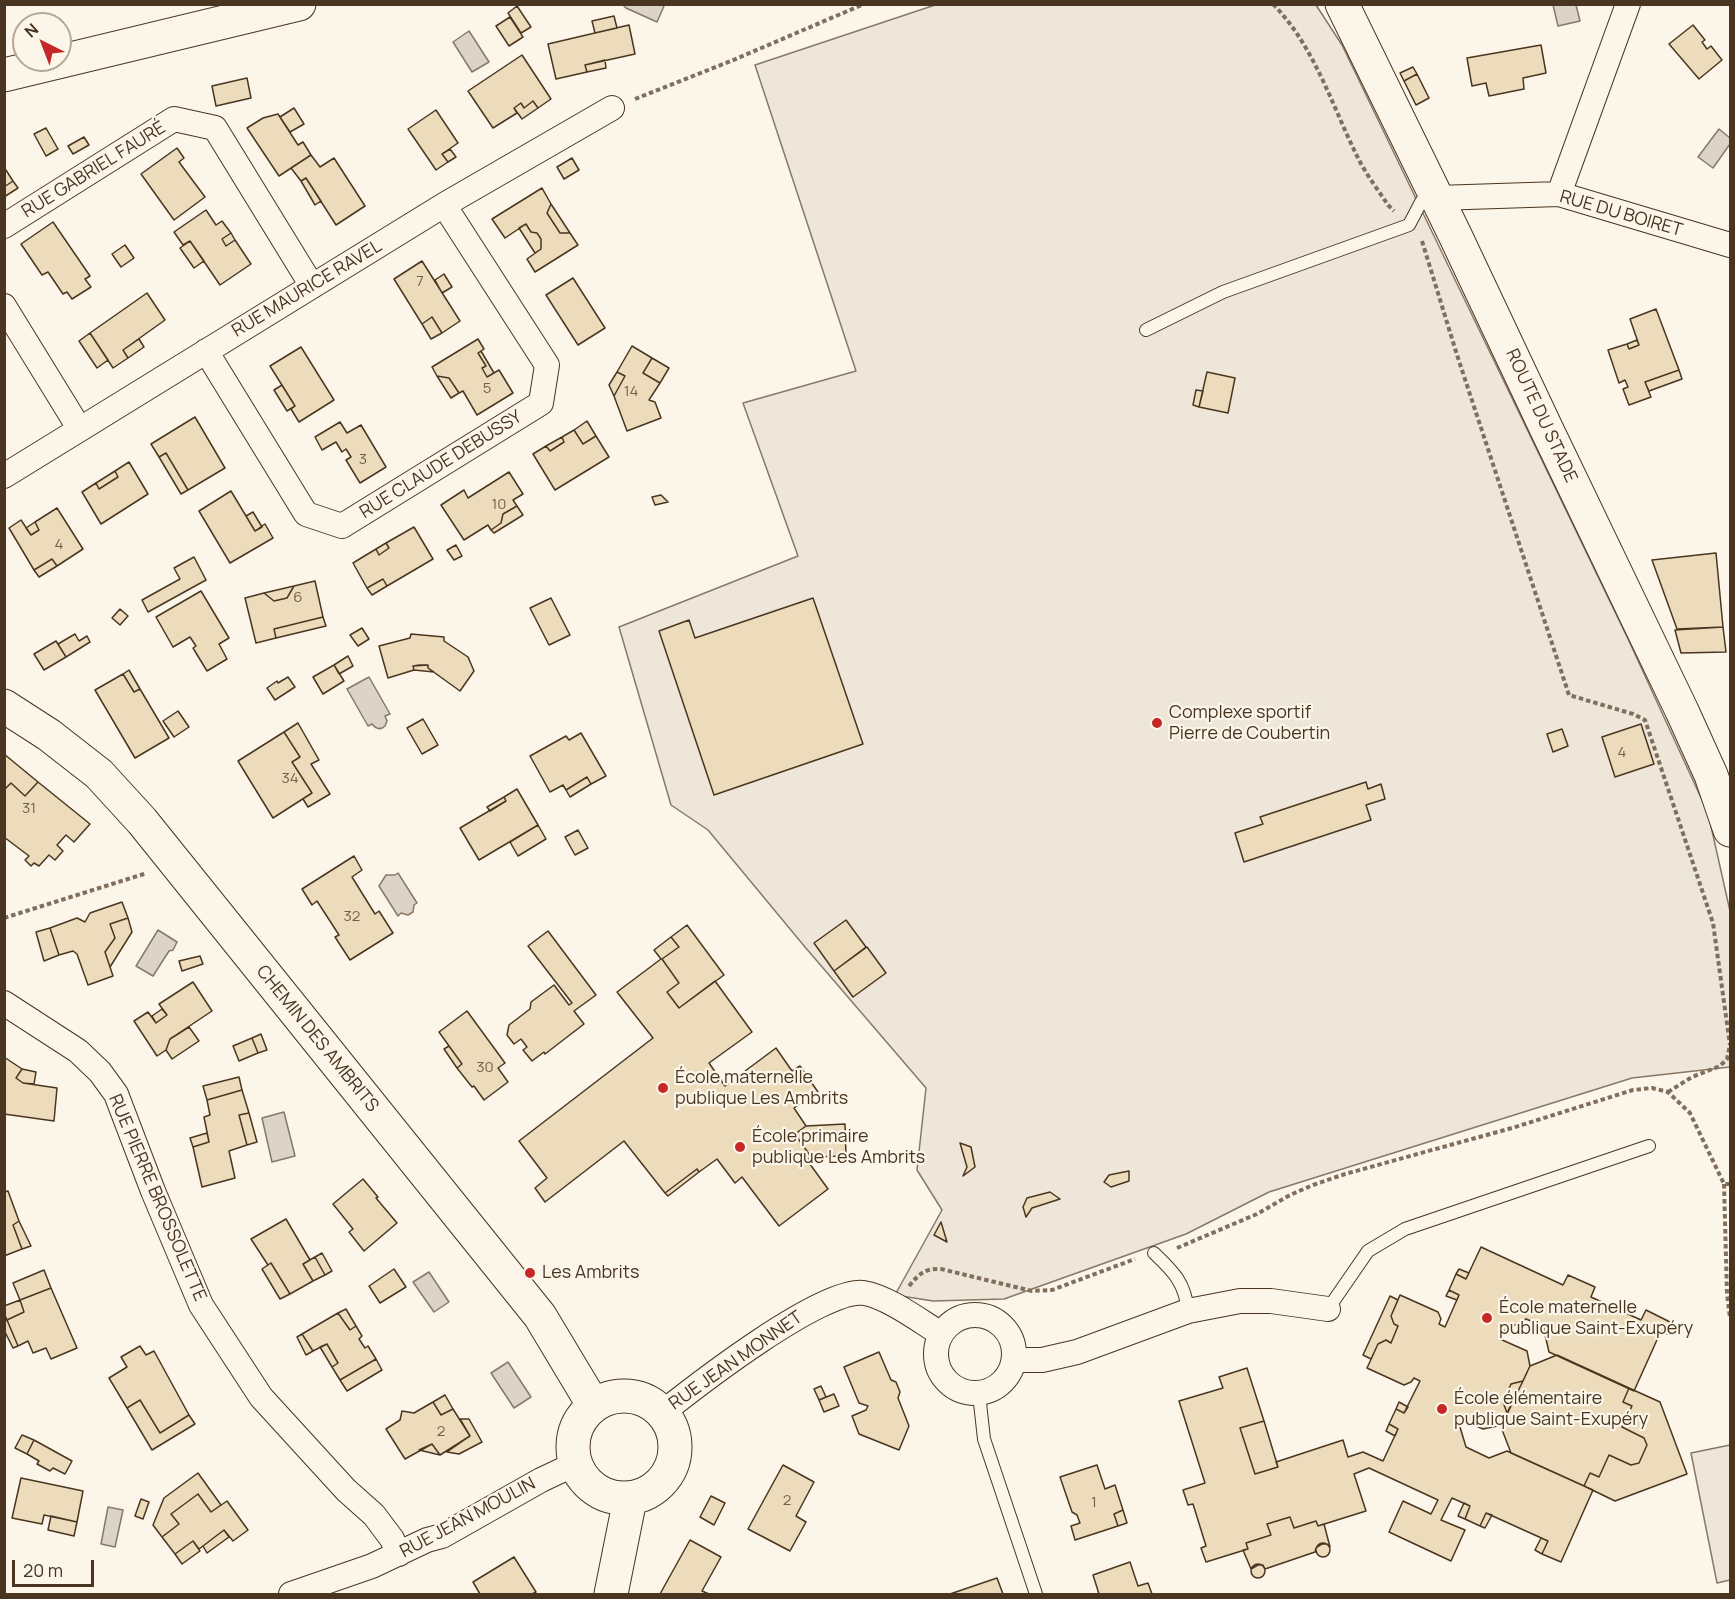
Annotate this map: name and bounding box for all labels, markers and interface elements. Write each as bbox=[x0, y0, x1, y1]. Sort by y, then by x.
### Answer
north arrow bbox=[12, 12, 72, 72]
text: N bbox=[20, 18, 43, 42]
street label: RUE GABRIEL FAURÉ bbox=[18, 117, 170, 223]
street label: RUE DU BOIRET bbox=[1557, 186, 1685, 242]
street label: RUE MAURICE RAVEL bbox=[228, 236, 386, 342]
house number: 7 bbox=[416, 273, 424, 291]
street label: ROUTE DU STADE bbox=[1501, 346, 1581, 486]
house number: 5 bbox=[483, 380, 491, 398]
house number: 14 bbox=[624, 383, 638, 401]
street label: RUE CLAUDE DEBUSSY bbox=[356, 406, 526, 524]
house number: 3 bbox=[359, 451, 367, 469]
house number: 10 bbox=[492, 496, 506, 514]
house number: 4 bbox=[55, 536, 63, 554]
house number: 6 bbox=[293, 589, 303, 607]
place label: Complexe sportif Pierre de Coubertin bbox=[1169, 702, 1330, 744]
marker: Complexe sportif Pierre de Coubertin bbox=[1150, 716, 1164, 730]
house number: 4 bbox=[1618, 744, 1626, 762]
house number: 34 bbox=[281, 770, 299, 788]
house number: 31 bbox=[22, 800, 36, 818]
house number: 32 bbox=[344, 908, 360, 926]
street label: CHEMIN DES AMBRITS bbox=[251, 961, 383, 1117]
house number: 30 bbox=[476, 1059, 494, 1077]
place label: École maternelle publique Les Ambrits bbox=[675, 1067, 848, 1110]
marker: École maternelle publique Les Ambrits bbox=[656, 1081, 670, 1095]
street label: RUE PIERRE BROSSOLETTE bbox=[104, 1091, 210, 1305]
place label: École primaire publique Les Ambrits bbox=[752, 1126, 925, 1168]
marker: École primaire publique Les Ambrits bbox=[733, 1140, 747, 1154]
place label: Les Ambrits bbox=[542, 1262, 639, 1284]
marker: Les Ambrits bbox=[523, 1266, 537, 1280]
place label: École maternelle publique Saint-Exupéry bbox=[1499, 1297, 1693, 1340]
street label: RUE JEAN MONNET bbox=[665, 1307, 807, 1415]
marker: École maternelle publique Saint-Exupéry bbox=[1480, 1311, 1494, 1325]
place label: École élémentaire publique Saint-Exupéry bbox=[1454, 1388, 1648, 1430]
marker: École élémentaire publique Saint-Exupéry bbox=[1435, 1402, 1449, 1416]
house number: 2 bbox=[437, 1423, 445, 1441]
street label: RUE JEAN MOULIN bbox=[397, 1473, 539, 1563]
house number: 2 bbox=[783, 1492, 791, 1510]
house number: 1 bbox=[1091, 1494, 1097, 1512]
scale bar bbox=[15, 1548, 98, 1586]
text: 20 m bbox=[23, 1558, 63, 1582]

